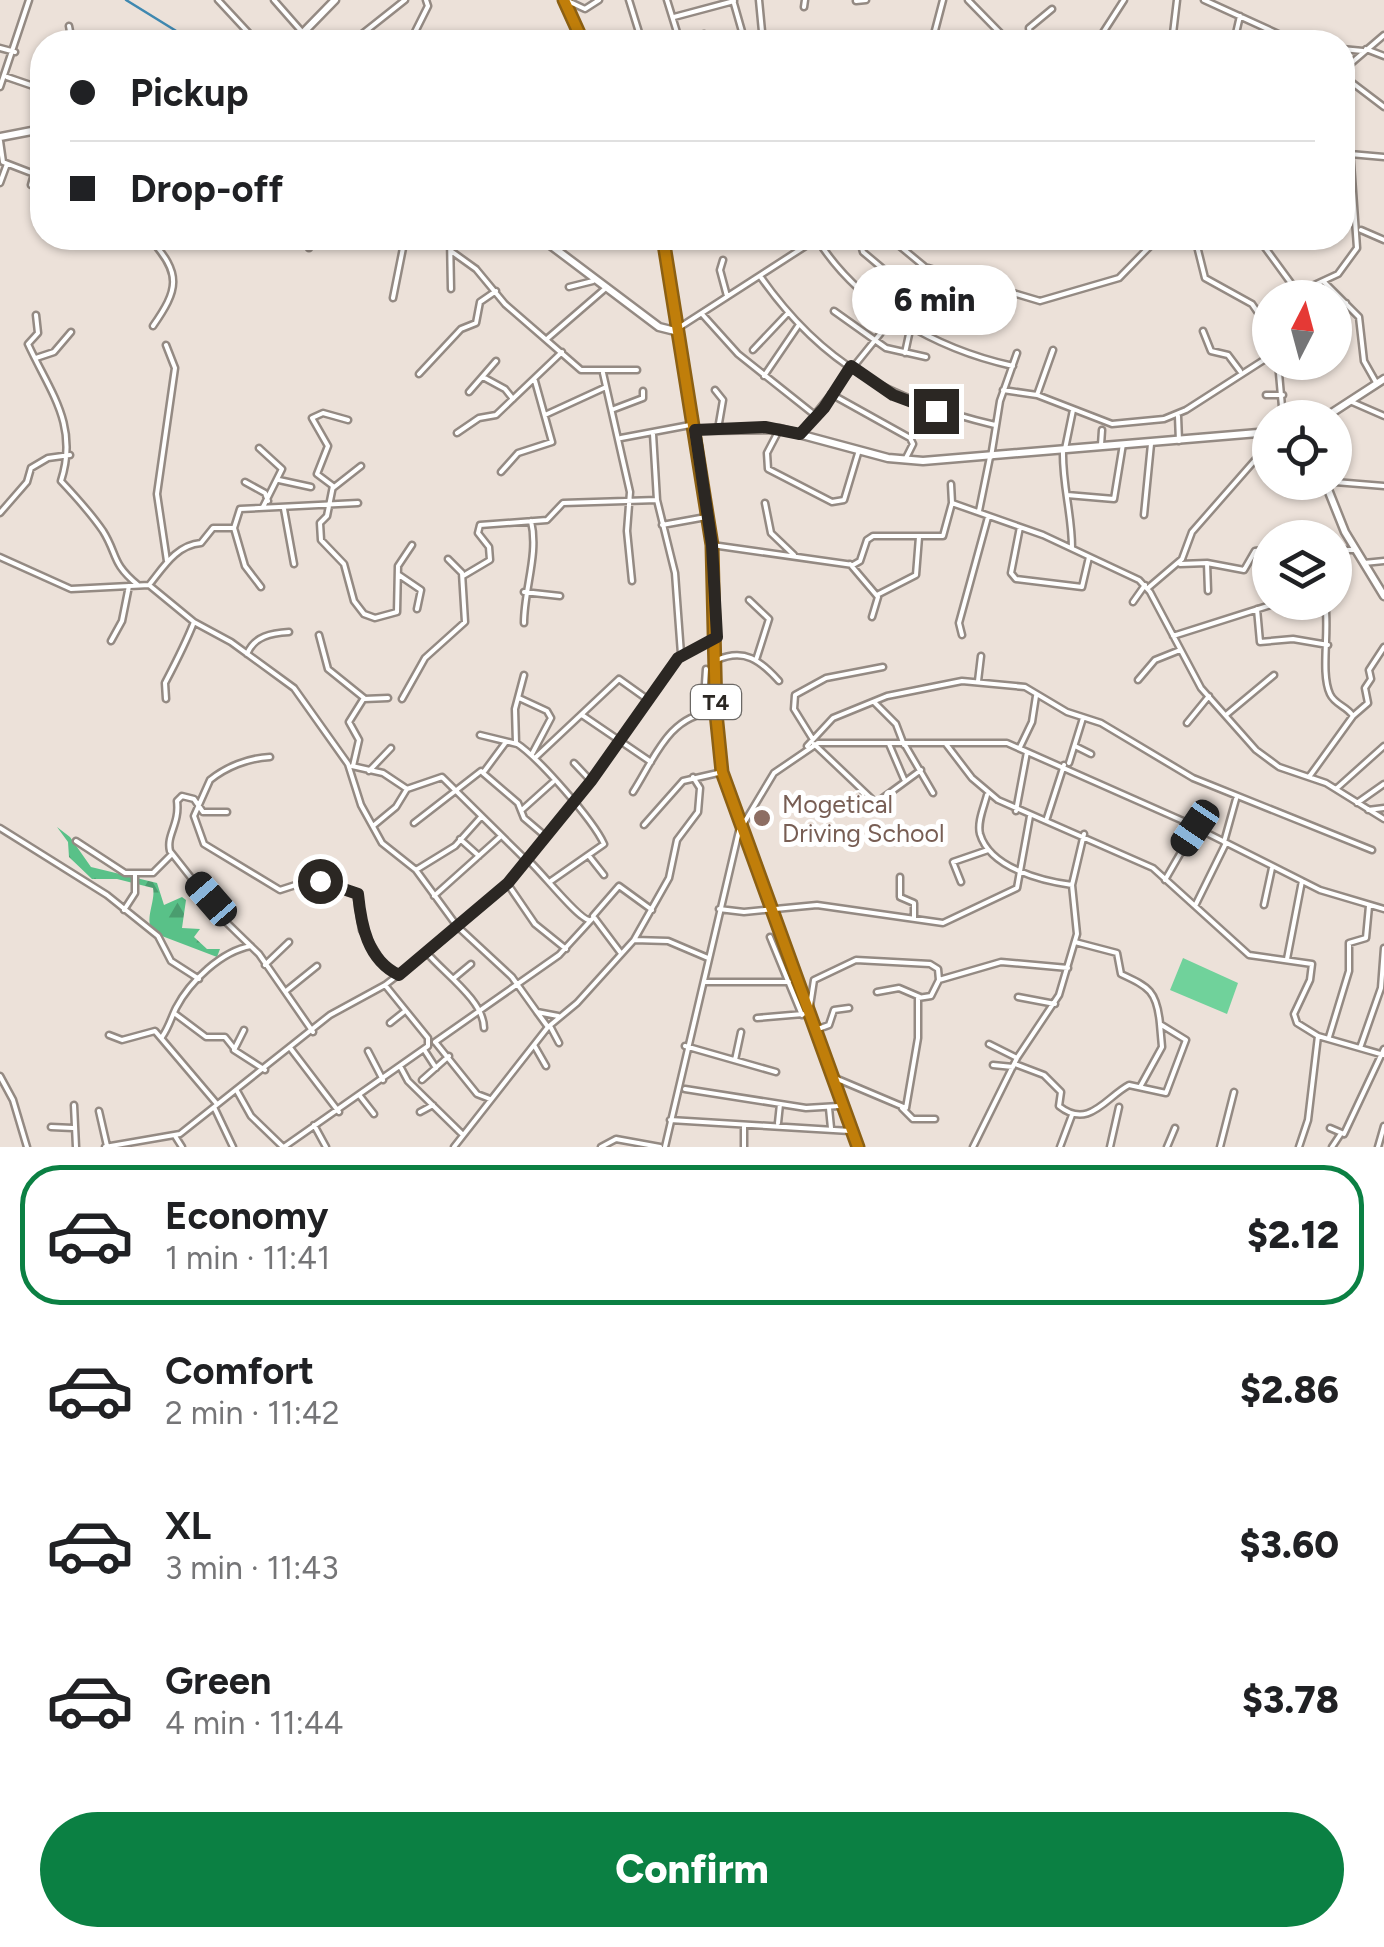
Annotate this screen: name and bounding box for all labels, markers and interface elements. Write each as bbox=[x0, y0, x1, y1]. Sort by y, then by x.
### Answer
text: Pickup bbox=[130, 70, 248, 116]
text: Drop-off bbox=[130, 166, 283, 212]
callout: 6 min bbox=[854, 266, 1018, 336]
north arrow bbox=[1252, 280, 1352, 380]
map controls bbox=[1252, 280, 1352, 620]
text: 6 min bbox=[894, 281, 975, 319]
route end bbox=[914, 389, 959, 434]
button: locate bbox=[1252, 400, 1352, 500]
button: layers bbox=[1252, 520, 1352, 620]
road number: T4 bbox=[691, 685, 741, 719]
place label: Mogetical Driving School bbox=[782, 789, 944, 848]
car bbox=[1166, 795, 1224, 861]
marker: Mogetical Driving School bbox=[751, 807, 773, 829]
route start bbox=[298, 859, 343, 904]
car bbox=[180, 867, 242, 931]
icon: car bbox=[45, 1190, 135, 1280]
text: Economy bbox=[165, 1193, 328, 1239]
text: $2.12 bbox=[1247, 1212, 1339, 1258]
text: 1 min · 11:41 bbox=[165, 1239, 330, 1277]
icon: car bbox=[45, 1345, 135, 1435]
text: Comfort bbox=[165, 1348, 314, 1394]
text: $2.86 bbox=[1240, 1367, 1339, 1413]
text: 2 min · 11:42 bbox=[165, 1394, 340, 1432]
icon: car bbox=[45, 1500, 135, 1590]
text: XL bbox=[165, 1503, 211, 1549]
text: $3.60 bbox=[1240, 1522, 1339, 1568]
text: 3 min · 11:43 bbox=[165, 1549, 339, 1587]
icon: car bbox=[45, 1655, 135, 1745]
text: Green bbox=[165, 1658, 271, 1704]
text: $3.78 bbox=[1242, 1677, 1339, 1723]
text: 4 min · 11:44 bbox=[165, 1704, 344, 1742]
button: Confirm bbox=[40, 1812, 1344, 1927]

